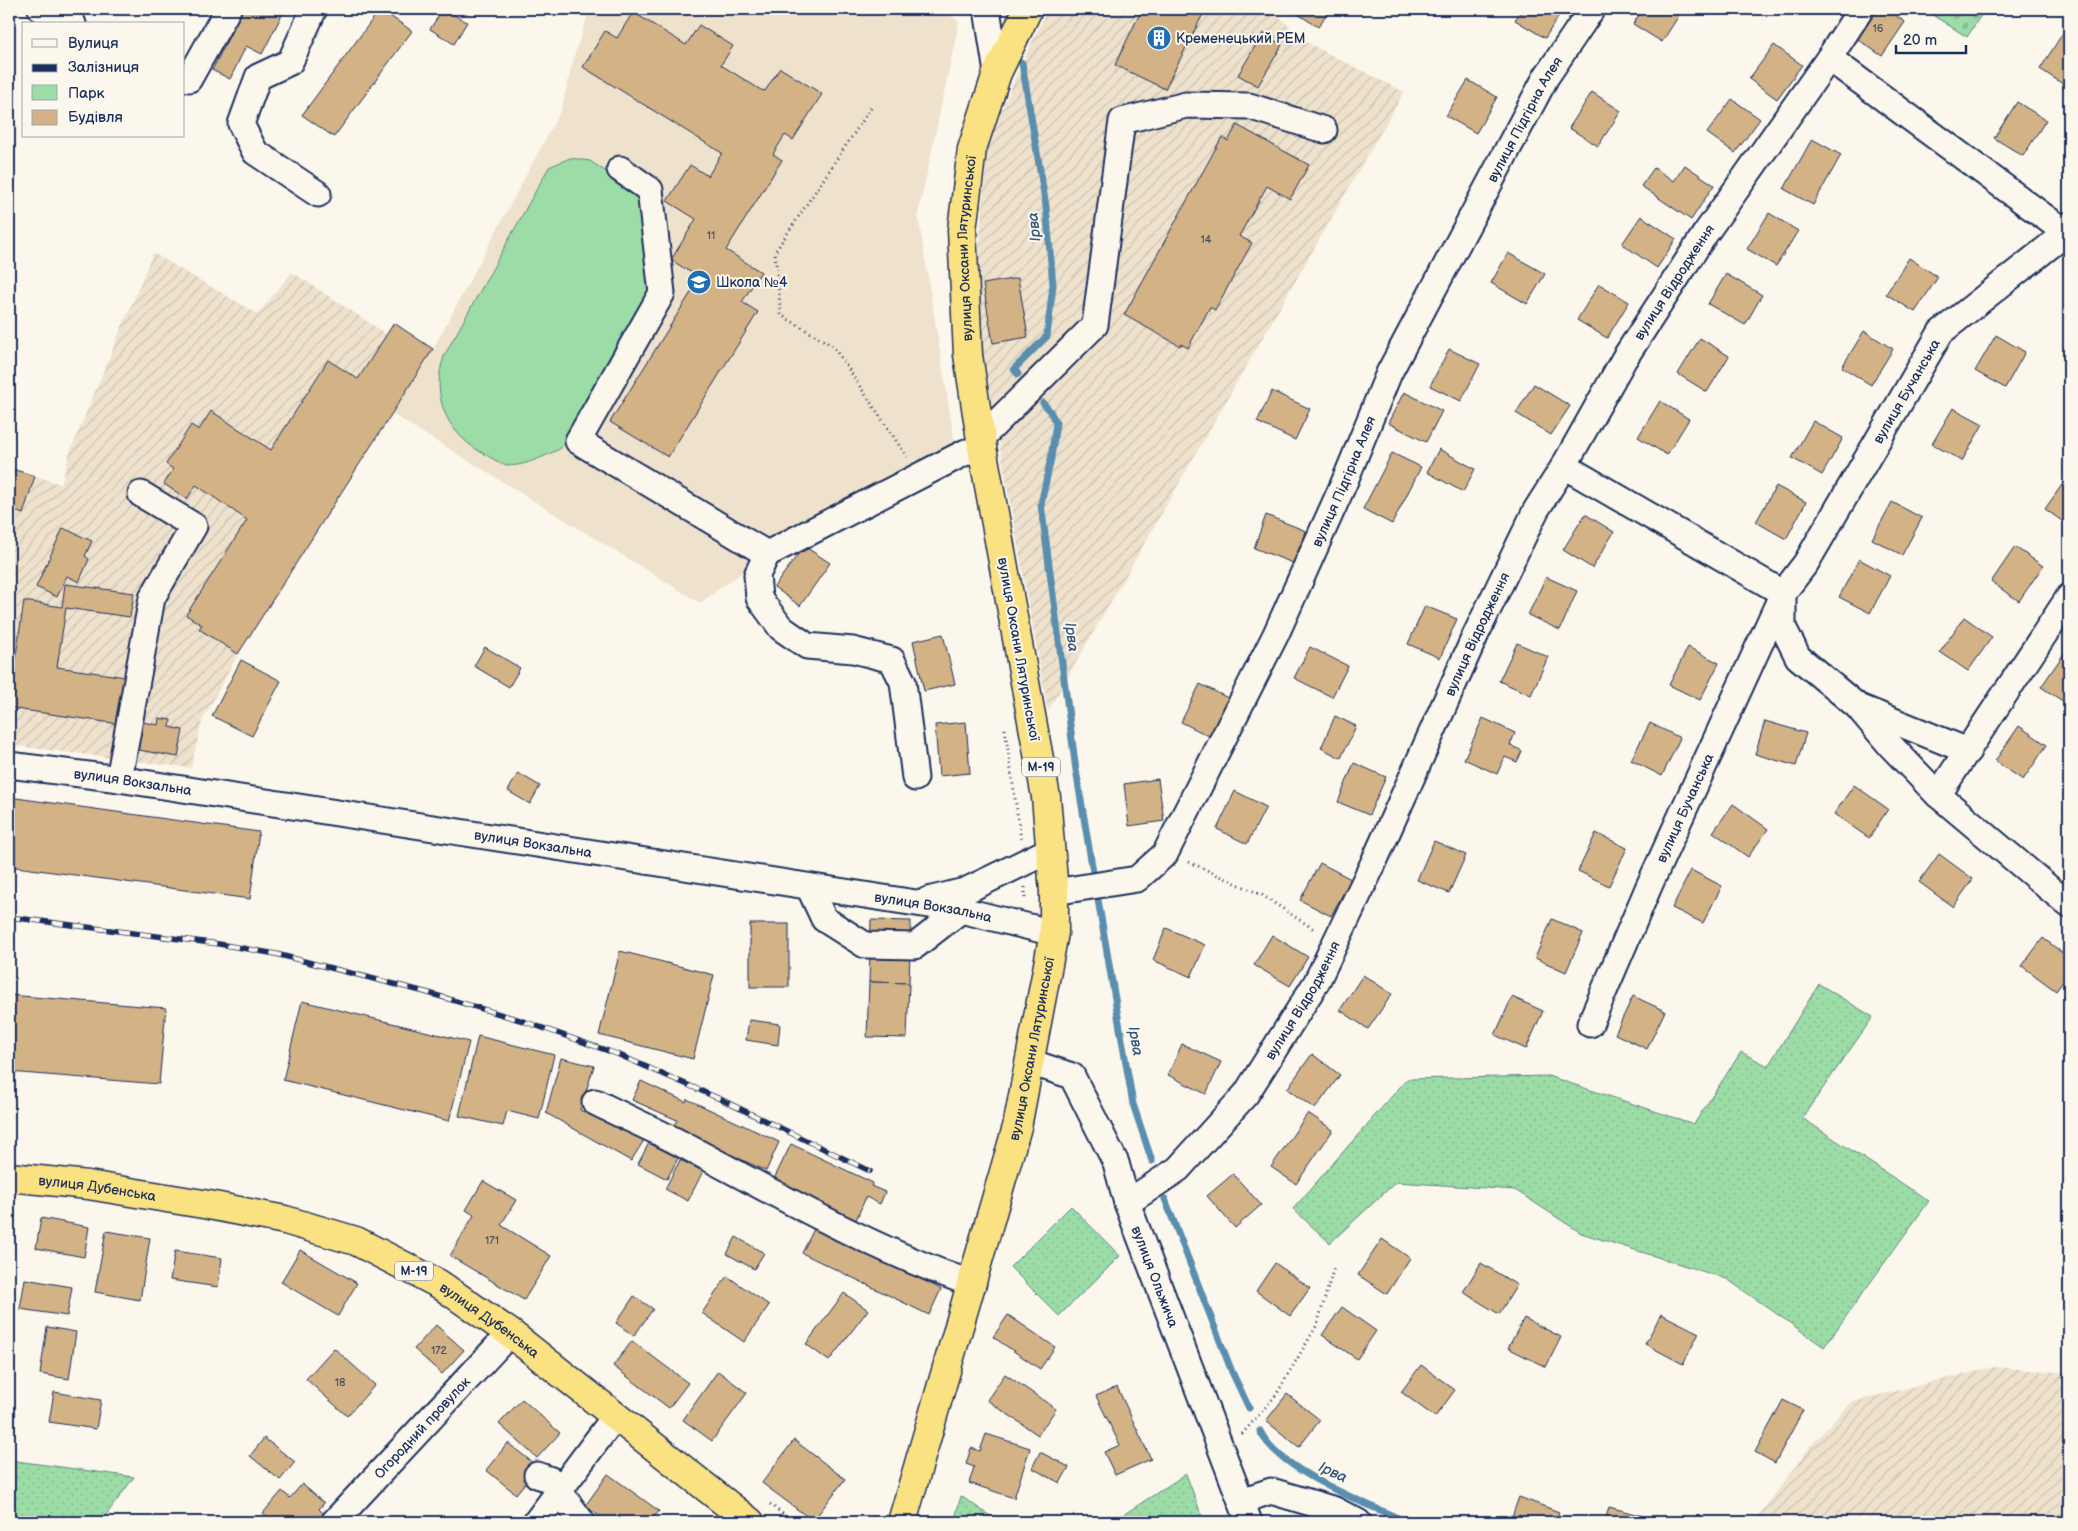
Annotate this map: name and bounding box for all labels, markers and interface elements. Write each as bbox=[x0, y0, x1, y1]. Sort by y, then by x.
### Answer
legend bbox=[22, 22, 185, 138]
house number: 16 bbox=[1873, 22, 1884, 35]
scale bar bbox=[1896, 22, 1966, 54]
building icon: Кременецький РЕМ bbox=[1146, 25, 1172, 51]
place label: Кременецький РЕМ bbox=[1176, 30, 1305, 47]
text: 20 m bbox=[1903, 31, 1937, 50]
text: Вулиця bbox=[68, 34, 119, 53]
street label: вулиця Підгірна Алея bbox=[1484, 53, 1566, 185]
text: Залізниця bbox=[68, 58, 139, 77]
text: Парк bbox=[68, 84, 105, 103]
text: Будівля bbox=[68, 108, 123, 127]
street label: вулиця Оксани Лятуринської bbox=[954, 154, 980, 342]
water label: Ірва bbox=[1023, 211, 1045, 243]
street label: вулиця Відродження bbox=[1631, 221, 1718, 343]
house number: 11 bbox=[707, 229, 715, 242]
house number: 14 bbox=[1201, 233, 1212, 246]
school or university icon: Школа №4 bbox=[686, 269, 712, 295]
place label: Школа №4 bbox=[716, 274, 788, 291]
street label: вулиця Бучанська bbox=[1870, 336, 1944, 447]
street label: вулиця Підгірна Алея bbox=[1308, 413, 1380, 550]
street label: вулиця Оксани Лятуринської bbox=[994, 556, 1043, 743]
street label: вулиця Відродження bbox=[1441, 569, 1514, 699]
water label: Ірва bbox=[1060, 621, 1083, 653]
street label: вулиця Бучанська bbox=[1653, 750, 1718, 865]
road number: М-19 bbox=[1022, 758, 1060, 776]
street label: вулиця Вокзальна bbox=[73, 765, 194, 799]
street label: вулиця Вокзальна bbox=[473, 826, 594, 862]
street label: вулиця Вокзальна bbox=[873, 889, 994, 926]
street label: вулиця Відродження bbox=[1262, 938, 1344, 1063]
street label: вулиця Оксани Лятуринської bbox=[1006, 955, 1058, 1143]
water label: Ірва bbox=[1124, 1025, 1147, 1057]
street label: вулиця Дубенська bbox=[38, 1172, 158, 1205]
street label: вулиця Ольжича bbox=[1128, 1224, 1182, 1331]
house number: 171 bbox=[485, 1234, 499, 1247]
road number: М-19 bbox=[395, 1262, 433, 1280]
street label: вулиця Дубенська bbox=[436, 1279, 543, 1362]
house number: 172 bbox=[431, 1344, 448, 1357]
street label: Огородний провулок bbox=[371, 1373, 474, 1482]
house number: 18 bbox=[335, 1376, 345, 1389]
water label: Ірва bbox=[1315, 1458, 1350, 1487]

